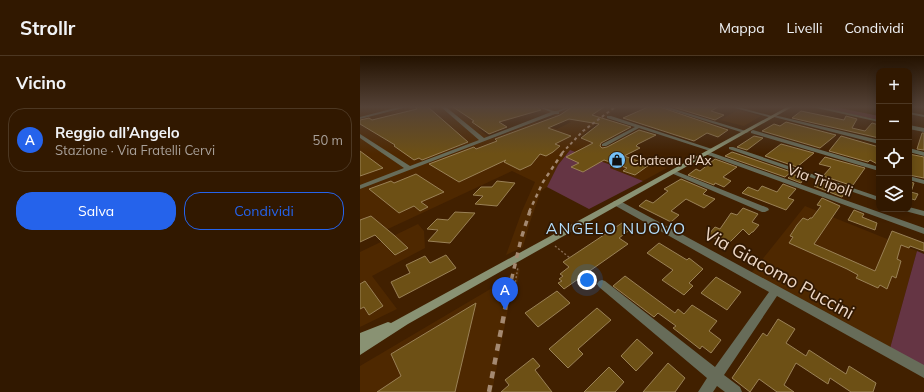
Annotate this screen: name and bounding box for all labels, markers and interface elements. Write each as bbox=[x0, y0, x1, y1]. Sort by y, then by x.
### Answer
text: Strollr bbox=[20, 16, 75, 40]
text: Mappa bbox=[719, 19, 765, 37]
text: Livelli bbox=[787, 19, 822, 37]
text: Condividi bbox=[844, 19, 904, 37]
map controls bbox=[876, 68, 912, 212]
button: + bbox=[876, 68, 912, 104]
text: Vicino bbox=[16, 72, 66, 93]
button: − bbox=[876, 104, 912, 140]
text: Reggio all’Angelo bbox=[55, 123, 180, 142]
text: A bbox=[25, 132, 35, 148]
text: 50 m bbox=[313, 132, 343, 148]
button: locate bbox=[876, 140, 912, 176]
text: Stazione · Via Fratelli Cervi bbox=[55, 142, 215, 158]
shop icon: Chateau d'Ax bbox=[607, 150, 627, 170]
place label: Chateau d'Ax bbox=[630, 152, 712, 168]
street label: Via Tripoli bbox=[785, 159, 855, 201]
button: layers bbox=[876, 176, 912, 212]
button: Salva bbox=[16, 192, 176, 230]
button: Condividi bbox=[184, 192, 344, 230]
district label: ANGELO NUOVO bbox=[546, 218, 686, 238]
street label: Via Giacomo Puccini bbox=[699, 222, 859, 324]
your location bbox=[577, 270, 597, 290]
pin: A bbox=[492, 277, 518, 310]

